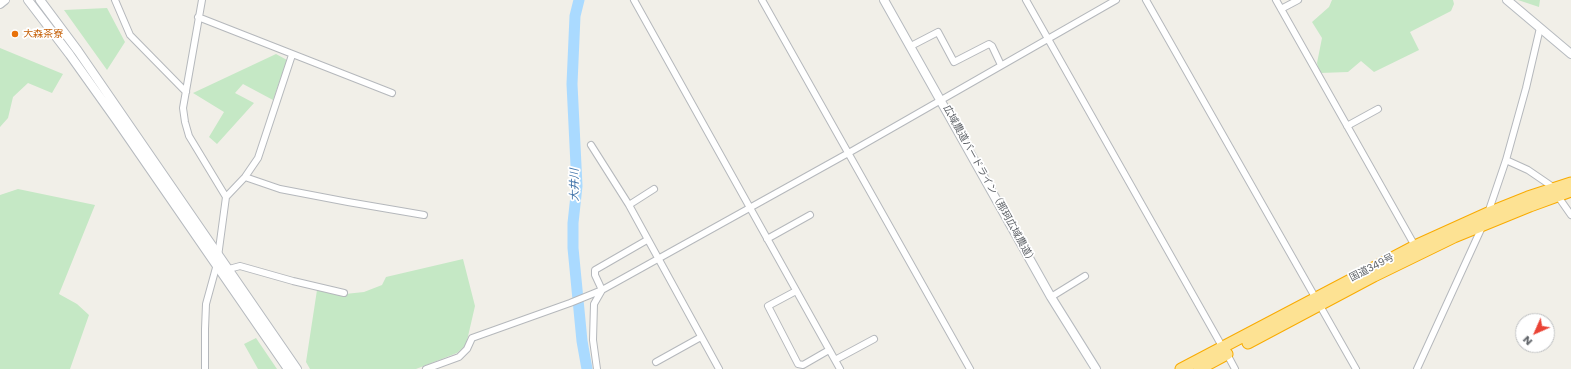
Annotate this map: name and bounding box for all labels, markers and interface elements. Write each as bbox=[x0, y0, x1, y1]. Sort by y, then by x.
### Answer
place label: 大森茶寮 bbox=[23, 28, 63, 40]
marker: 大森茶寮 bbox=[10, 29, 20, 39]
street label: 広域農道バードライン（那珂広域農道） bbox=[940, 103, 1038, 267]
water label: 大井川 bbox=[568, 169, 582, 201]
street label: 国道349号 bbox=[1348, 252, 1396, 284]
north arrow bbox=[1515, 313, 1555, 353]
text: N bbox=[1519, 332, 1536, 349]

